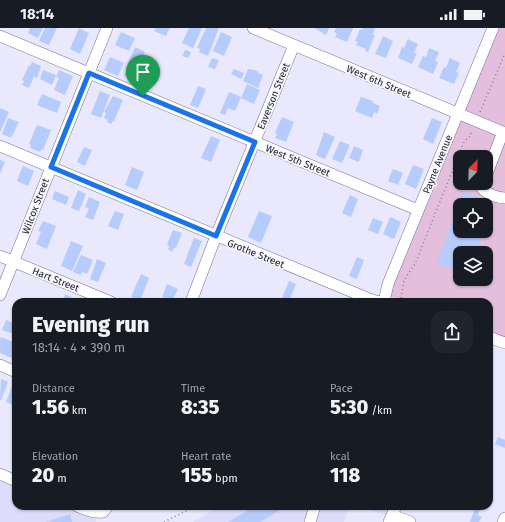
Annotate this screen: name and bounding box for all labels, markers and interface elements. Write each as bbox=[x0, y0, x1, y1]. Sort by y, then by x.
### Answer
text: 18:14 bbox=[20, 5, 54, 23]
pin bbox=[126, 55, 160, 96]
icon: arrive bbox=[132, 61, 154, 83]
street label: Eaverson Street bbox=[255, 61, 293, 131]
street label: West 6th Street bbox=[344, 63, 413, 101]
street label: Payne Avenue bbox=[421, 133, 455, 196]
street label: West 5th Street bbox=[264, 142, 332, 180]
north arrow bbox=[453, 150, 493, 190]
map controls bbox=[453, 150, 493, 286]
street label: Wilcox Street bbox=[20, 176, 52, 236]
button: locate bbox=[453, 198, 493, 238]
street label: Grothe Street bbox=[225, 237, 286, 271]
button: layers bbox=[453, 246, 493, 286]
street label: Hart Street bbox=[30, 265, 81, 295]
text: Evening run bbox=[32, 311, 149, 338]
button: share bbox=[431, 311, 473, 353]
text: 18:14 · 4 × 390 m bbox=[32, 340, 125, 355]
text: Distance bbox=[32, 382, 75, 395]
text: Time bbox=[181, 382, 205, 395]
text: Pace bbox=[330, 382, 353, 395]
text: 1.56 bbox=[32, 395, 69, 419]
text: 8:35 bbox=[181, 395, 219, 419]
text: 5:30 bbox=[330, 395, 368, 419]
text: km bbox=[69, 404, 87, 417]
text: /km bbox=[368, 404, 392, 417]
text: Elevation bbox=[32, 450, 78, 463]
text: Heart rate bbox=[181, 450, 231, 463]
text: kcal bbox=[330, 450, 350, 463]
text: 20 bbox=[32, 463, 54, 487]
text: 155 bbox=[181, 463, 212, 487]
text: 118 bbox=[330, 463, 360, 487]
text: m bbox=[54, 472, 67, 485]
text: bpm bbox=[212, 472, 238, 485]

